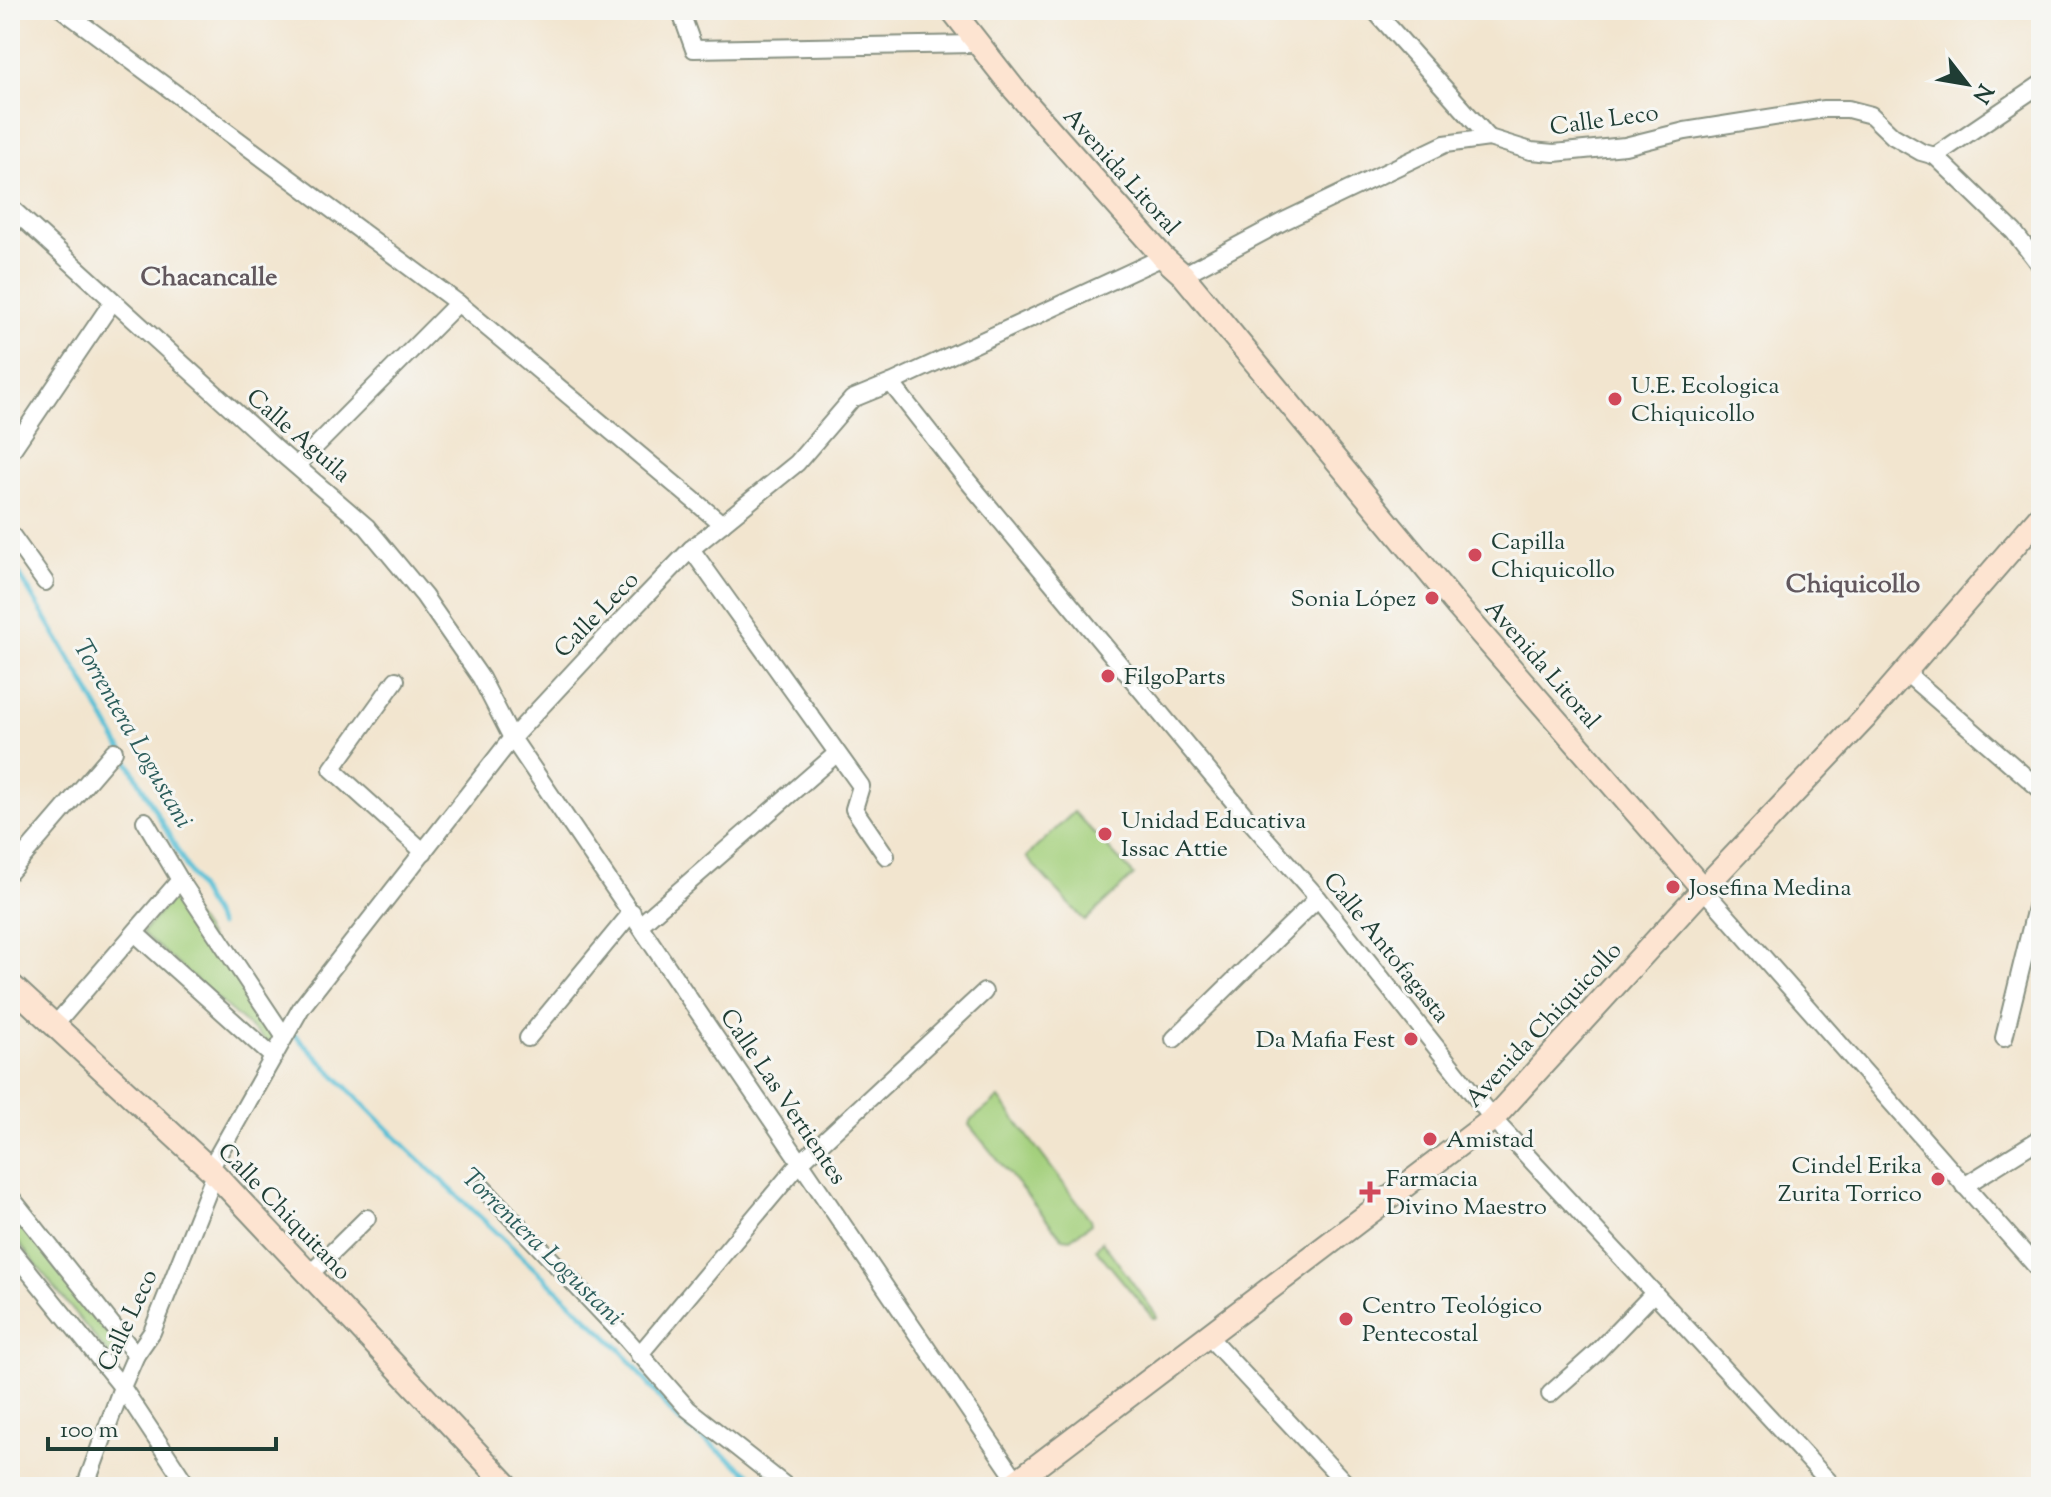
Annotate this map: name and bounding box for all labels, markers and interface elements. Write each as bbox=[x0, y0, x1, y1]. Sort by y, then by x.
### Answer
north arrow bbox=[1927, 44, 2007, 124]
text: N bbox=[1963, 77, 2000, 109]
street label: Calle Leco bbox=[1548, 97, 1661, 145]
street label: Avenida Litoral bbox=[1054, 101, 1187, 244]
district label: Chacancalle bbox=[141, 260, 277, 297]
place label: U.E. Ecologica Chiquicollo bbox=[1631, 370, 1780, 432]
street label: Calle Aguila bbox=[238, 381, 357, 492]
marker: U.E. Ecologica Chiquicollo bbox=[1606, 390, 1624, 408]
place label: Capilla Chiquicollo bbox=[1491, 526, 1615, 588]
marker: Capilla Chiquicollo bbox=[1466, 546, 1484, 564]
street label: Calle Leco bbox=[547, 564, 648, 666]
district label: Chiquicollo bbox=[1786, 567, 1920, 604]
place label: Sonia López bbox=[1290, 583, 1416, 617]
marker: Sonia López bbox=[1423, 589, 1441, 607]
street label: Avenida Litoral bbox=[1476, 593, 1607, 737]
water label: Torrentera Logustani bbox=[63, 633, 201, 836]
place label: FilgoParts bbox=[1124, 661, 1226, 695]
marker: FilgoParts bbox=[1099, 667, 1117, 685]
place label: Unidad Educativa Issac Attie bbox=[1121, 805, 1306, 867]
marker: Unidad Educativa Issac Attie bbox=[1096, 825, 1114, 843]
street label: Calle Antofagasta bbox=[1314, 866, 1457, 1031]
place label: Josefina Medina bbox=[1687, 872, 1852, 906]
marker: Josefina Medina bbox=[1664, 878, 1682, 896]
street label: Avenida Chiquicollo bbox=[1458, 935, 1630, 1116]
street label: Calle Las Vertientes bbox=[711, 1002, 854, 1192]
place label: Da Mafia Fest bbox=[1256, 1024, 1395, 1058]
marker: Da Mafia Fest bbox=[1402, 1030, 1420, 1048]
place label: Amistad bbox=[1446, 1124, 1535, 1158]
marker: Amistad bbox=[1421, 1130, 1439, 1148]
street label: Calle Chiquitano bbox=[209, 1136, 358, 1289]
place label: Cindel Erika Zurita Torrico bbox=[1778, 1150, 1922, 1212]
water label: Torrentera Logustani bbox=[452, 1161, 631, 1335]
place label: Farmacia Divino Maestro bbox=[1386, 1163, 1547, 1225]
marker: Cindel Erika Zurita Torrico bbox=[1929, 1170, 1947, 1188]
marker: Farmacia Divino Maestro bbox=[1361, 1183, 1379, 1201]
street label: Calle Leco bbox=[90, 1264, 167, 1377]
place label: Centro Teológico Pentecostal bbox=[1362, 1290, 1542, 1352]
marker: Centro Teológico Pentecostal bbox=[1337, 1310, 1355, 1328]
scale bar bbox=[48, 1401, 276, 1451]
text: 100 m bbox=[60, 1414, 118, 1448]

